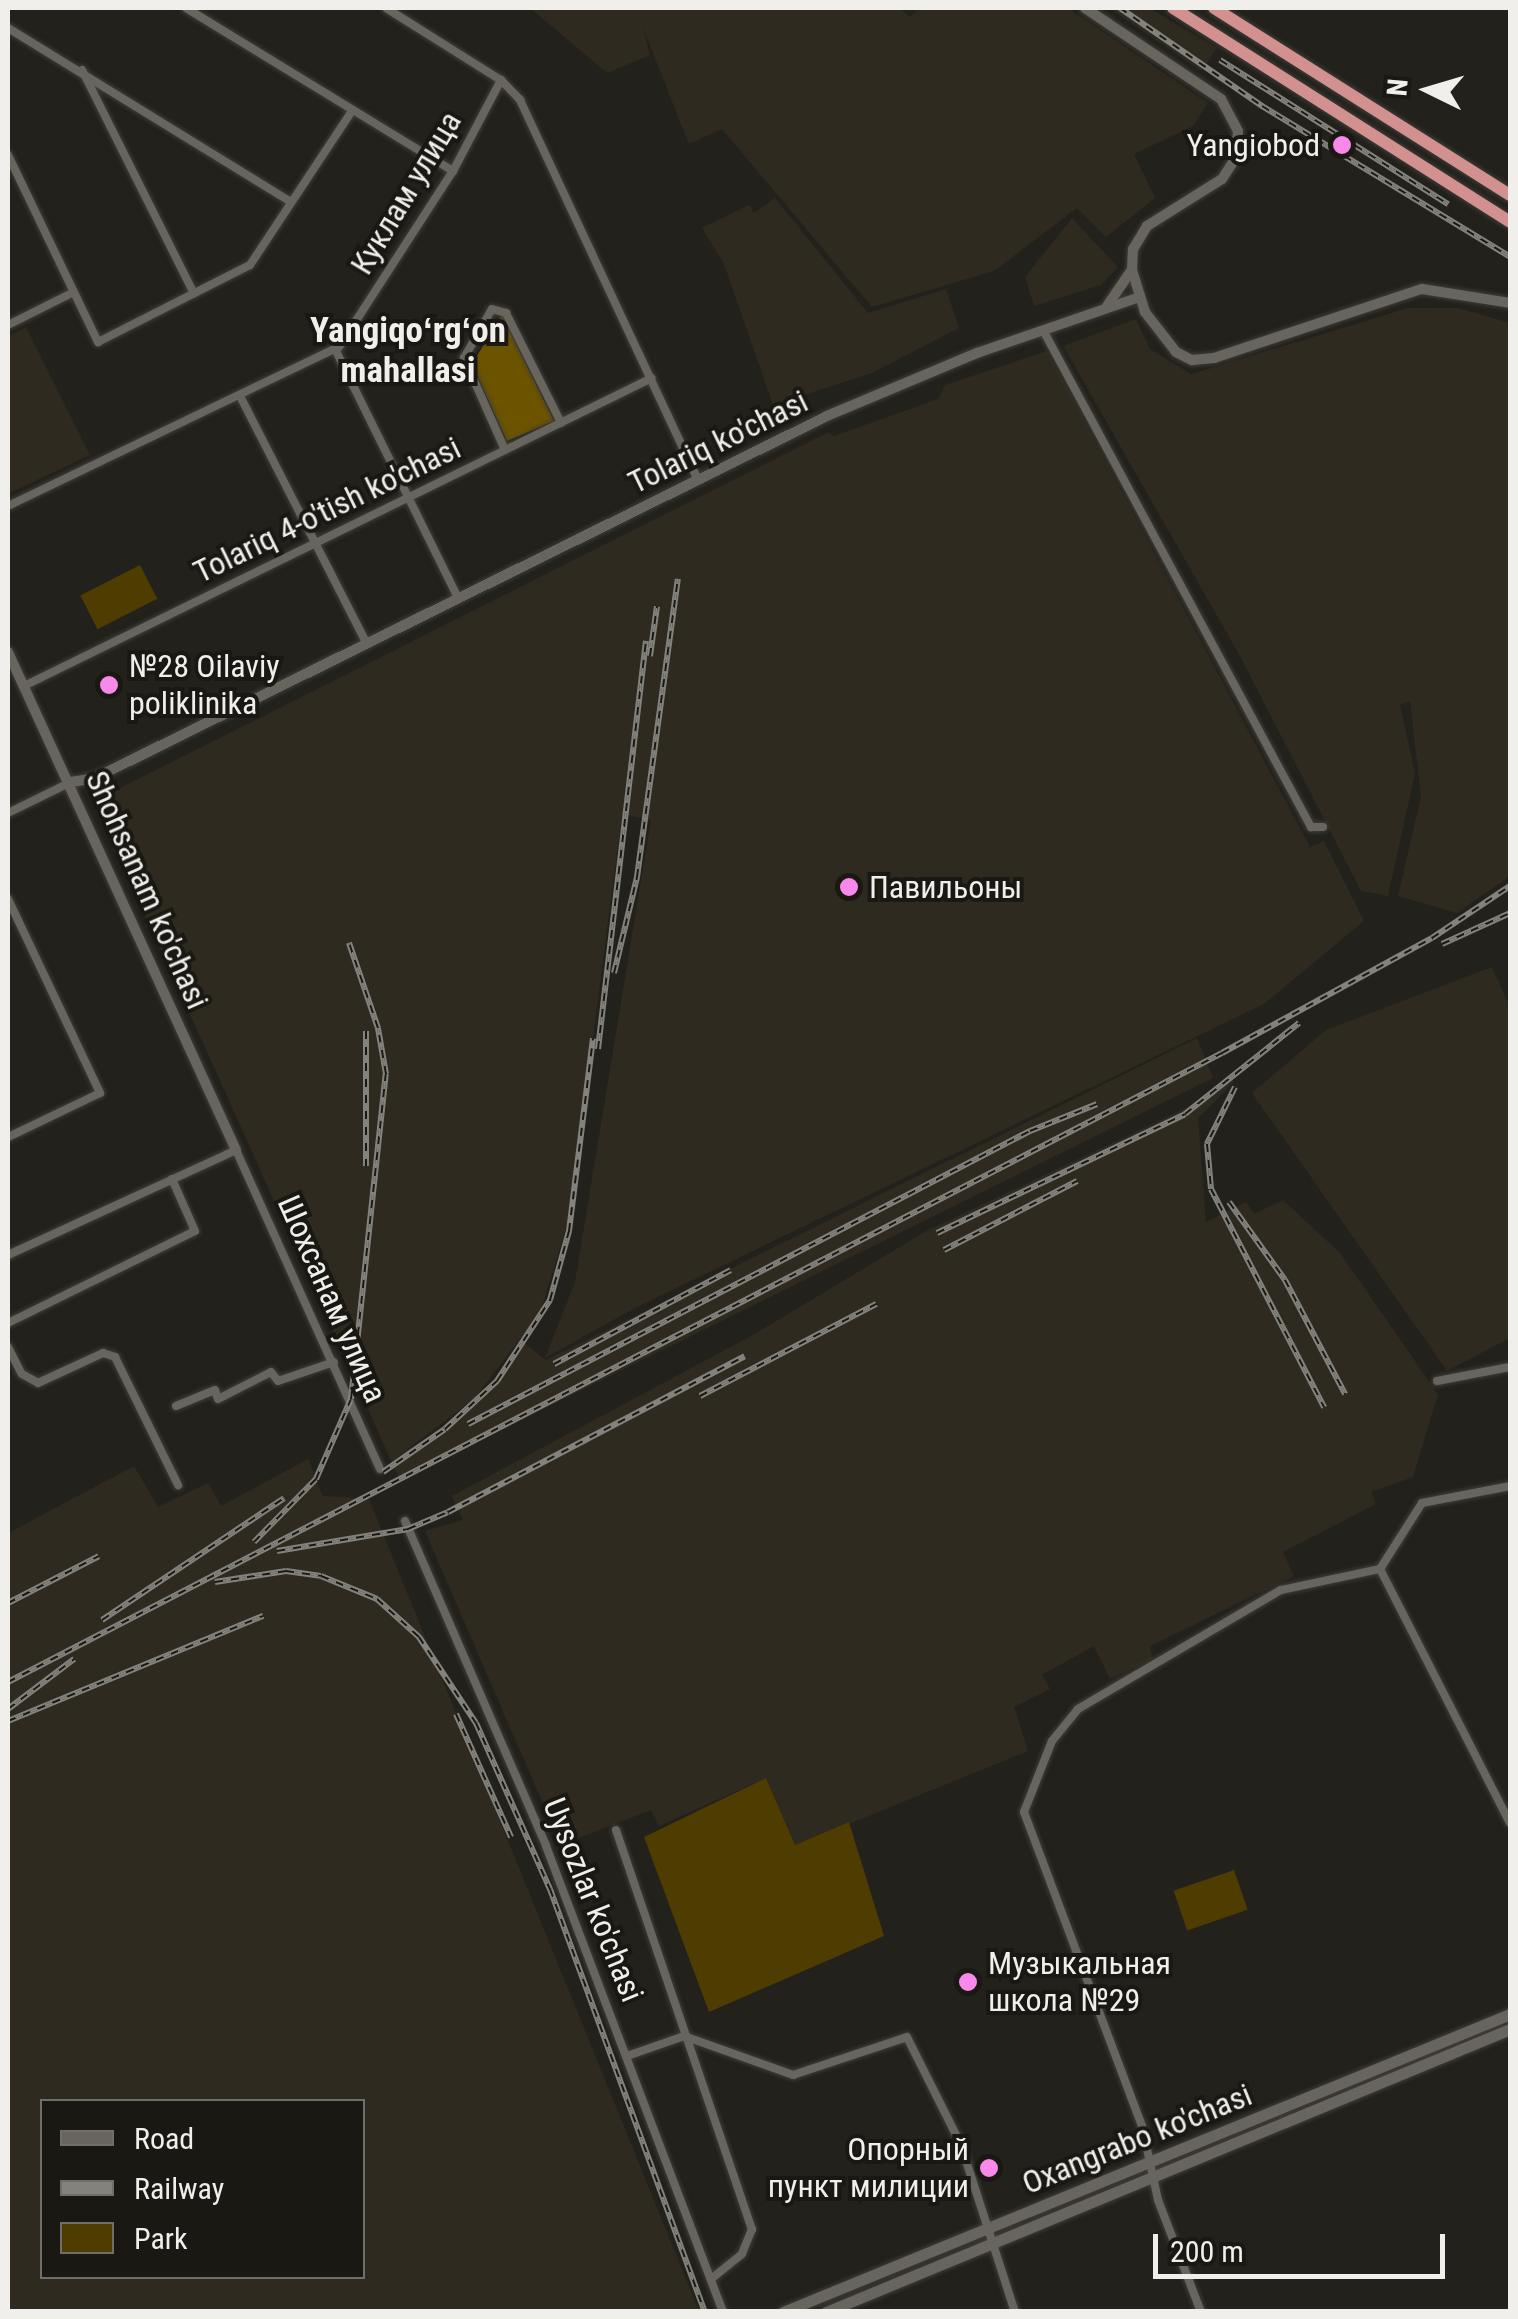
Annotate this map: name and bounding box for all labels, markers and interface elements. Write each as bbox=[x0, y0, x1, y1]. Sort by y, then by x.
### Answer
north arrow bbox=[1378, 40, 1478, 140]
text: N bbox=[1380, 77, 1415, 97]
street label: Куклам улица bbox=[342, 105, 470, 281]
place label: Yangiobod bbox=[1187, 126, 1320, 164]
marker: Yangiobod bbox=[1329, 132, 1355, 158]
district label: Yangiqoʻrgʻon mahallasi bbox=[310, 310, 506, 392]
street label: Tolariq ko'chasi bbox=[622, 382, 814, 502]
street label: Tolariq 4-o'tish ko'chasi bbox=[187, 429, 467, 591]
place label: №28 Oilaviy poliklinika bbox=[129, 648, 280, 723]
marker: №28 Oilaviy poliklinika bbox=[98, 674, 120, 696]
street label: Shohsanam ko'chasi bbox=[77, 765, 217, 1015]
place label: Павильоны bbox=[869, 868, 1022, 906]
marker: Павильоны bbox=[838, 876, 860, 898]
street label: Шохсанам улица bbox=[269, 1189, 395, 1409]
street label: Uysozlar ko'chasi bbox=[535, 1793, 651, 2007]
place label: Музыкальная школа №29 bbox=[988, 1945, 1171, 2020]
marker: Музыкальная школа №29 bbox=[957, 1971, 979, 1993]
street label: Oxangrabo ko'chasi bbox=[1017, 2075, 1257, 2203]
legend bbox=[40, 2099, 365, 2279]
text: Road bbox=[134, 2121, 194, 2156]
place label: Опорный пункт милиции bbox=[768, 2131, 969, 2206]
marker: Опорный пункт милиции bbox=[978, 2157, 1000, 2179]
text: Railway bbox=[134, 2171, 224, 2206]
scale bar bbox=[1158, 2214, 1450, 2276]
text: Park bbox=[134, 2221, 188, 2256]
text: 200 m bbox=[1170, 2234, 1244, 2269]

